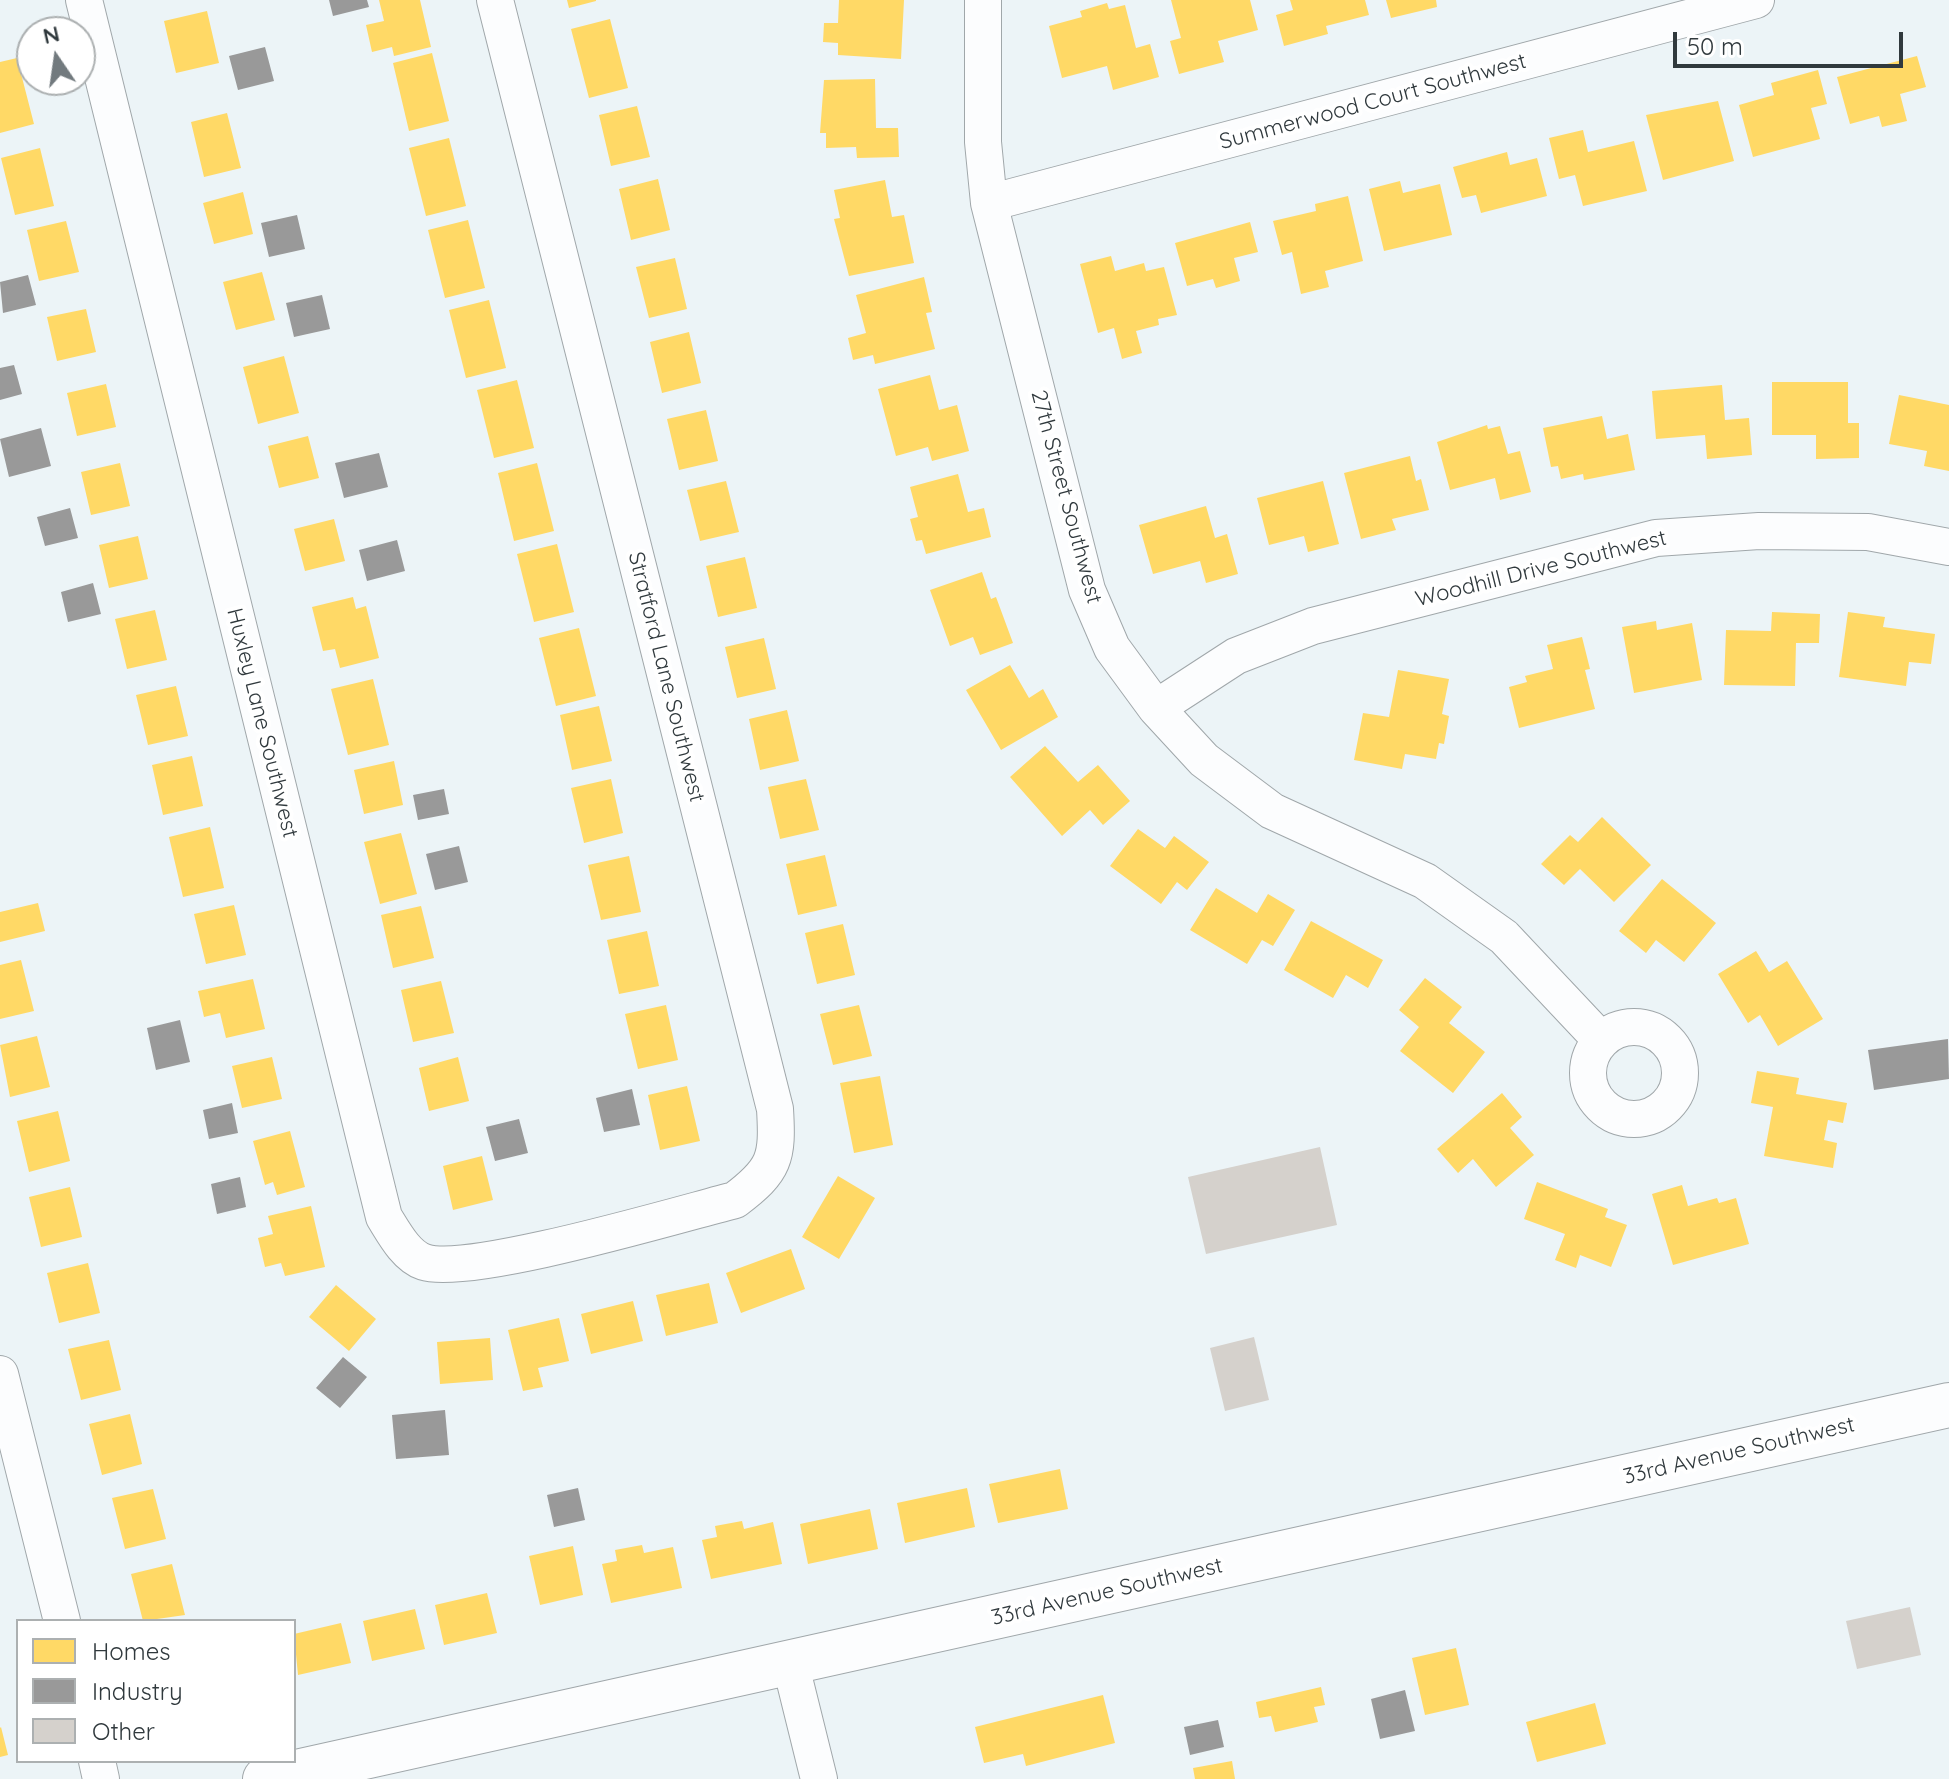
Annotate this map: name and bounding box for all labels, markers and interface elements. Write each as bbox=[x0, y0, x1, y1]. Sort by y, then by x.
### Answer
north arrow bbox=[16, 16, 96, 96]
scale bar bbox=[1677, 16, 1907, 66]
text: N bbox=[40, 19, 62, 50]
text: 50 m bbox=[1687, 31, 1743, 61]
street label: Summerwood Court Southwest bbox=[1217, 48, 1529, 156]
street label: 27th Street Southwest bbox=[1025, 387, 1107, 607]
street label: Woodhill Drive Southwest bbox=[1413, 525, 1669, 613]
street label: Stratford Lane Southwest bbox=[622, 549, 710, 805]
street label: Huxley Lane Southwest bbox=[221, 605, 303, 841]
street label: 33rd Avenue Southwest bbox=[1621, 1412, 1857, 1490]
street label: 33rd Avenue Southwest bbox=[989, 1553, 1225, 1631]
legend bbox=[16, 1619, 296, 1763]
text: Homes bbox=[92, 1636, 170, 1666]
text: Industry bbox=[92, 1676, 183, 1706]
text: Other bbox=[92, 1716, 155, 1746]

